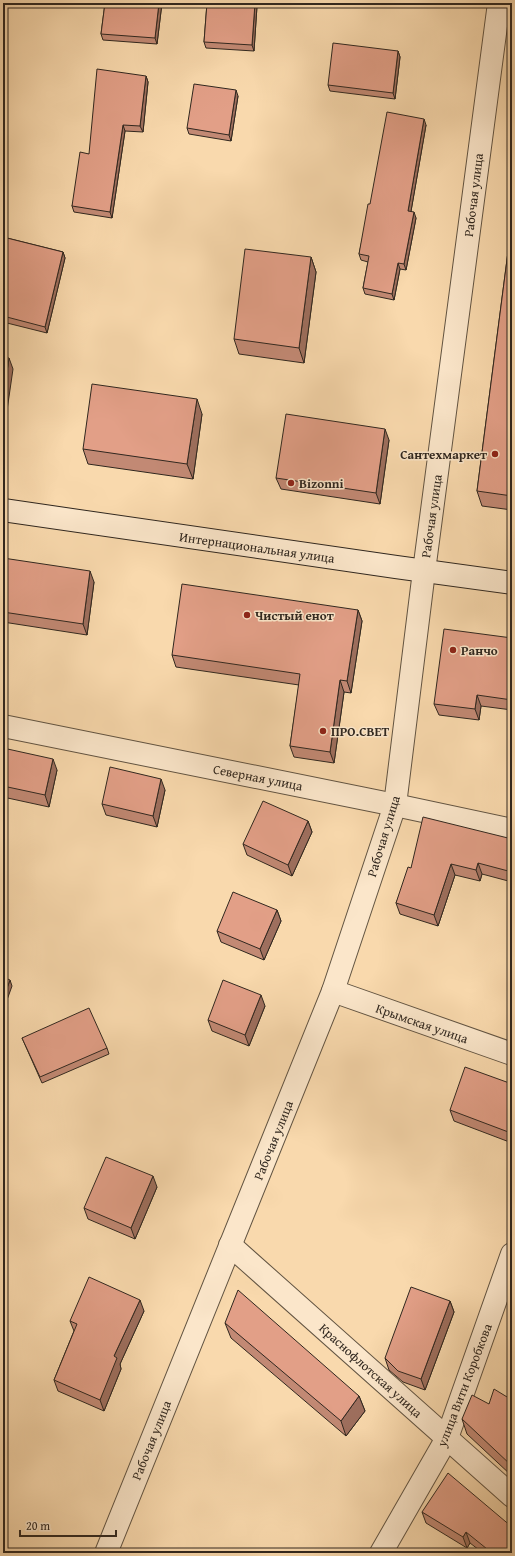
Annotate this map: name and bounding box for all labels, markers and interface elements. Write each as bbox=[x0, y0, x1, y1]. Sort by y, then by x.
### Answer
street label: Рабочая улица bbox=[459, 151, 488, 238]
place label: Сантехмаркет bbox=[400, 445, 487, 464]
marker: Сантехмаркет bbox=[490, 449, 500, 459]
street label: Рабочая улица bbox=[416, 472, 447, 559]
place label: Bizonni bbox=[299, 474, 344, 493]
marker: Bizonni bbox=[286, 478, 296, 488]
street label: Интернациональная улица bbox=[178, 527, 337, 568]
place label: Чистый енот bbox=[255, 606, 334, 625]
marker: Чистый енот bbox=[242, 610, 252, 620]
place label: Ранчо bbox=[461, 641, 498, 660]
marker: Ранчо bbox=[448, 645, 458, 655]
place label: ПРО.СВЕТ bbox=[331, 722, 390, 741]
marker: ПРО.СВЕТ bbox=[318, 726, 328, 736]
street label: Северная улица bbox=[211, 759, 305, 796]
street label: Рабочая улица bbox=[362, 792, 405, 879]
street label: Крымская улица bbox=[373, 999, 471, 1048]
street label: Рабочая улица bbox=[249, 1097, 298, 1183]
street label: Краснофлотская улица bbox=[315, 1319, 427, 1423]
street label: улица Вити Коробкова bbox=[432, 1320, 497, 1451]
street label: Рабочая улица bbox=[127, 1397, 176, 1483]
scale bar bbox=[20, 1512, 116, 1538]
text: 20 m bbox=[26, 1517, 50, 1534]

